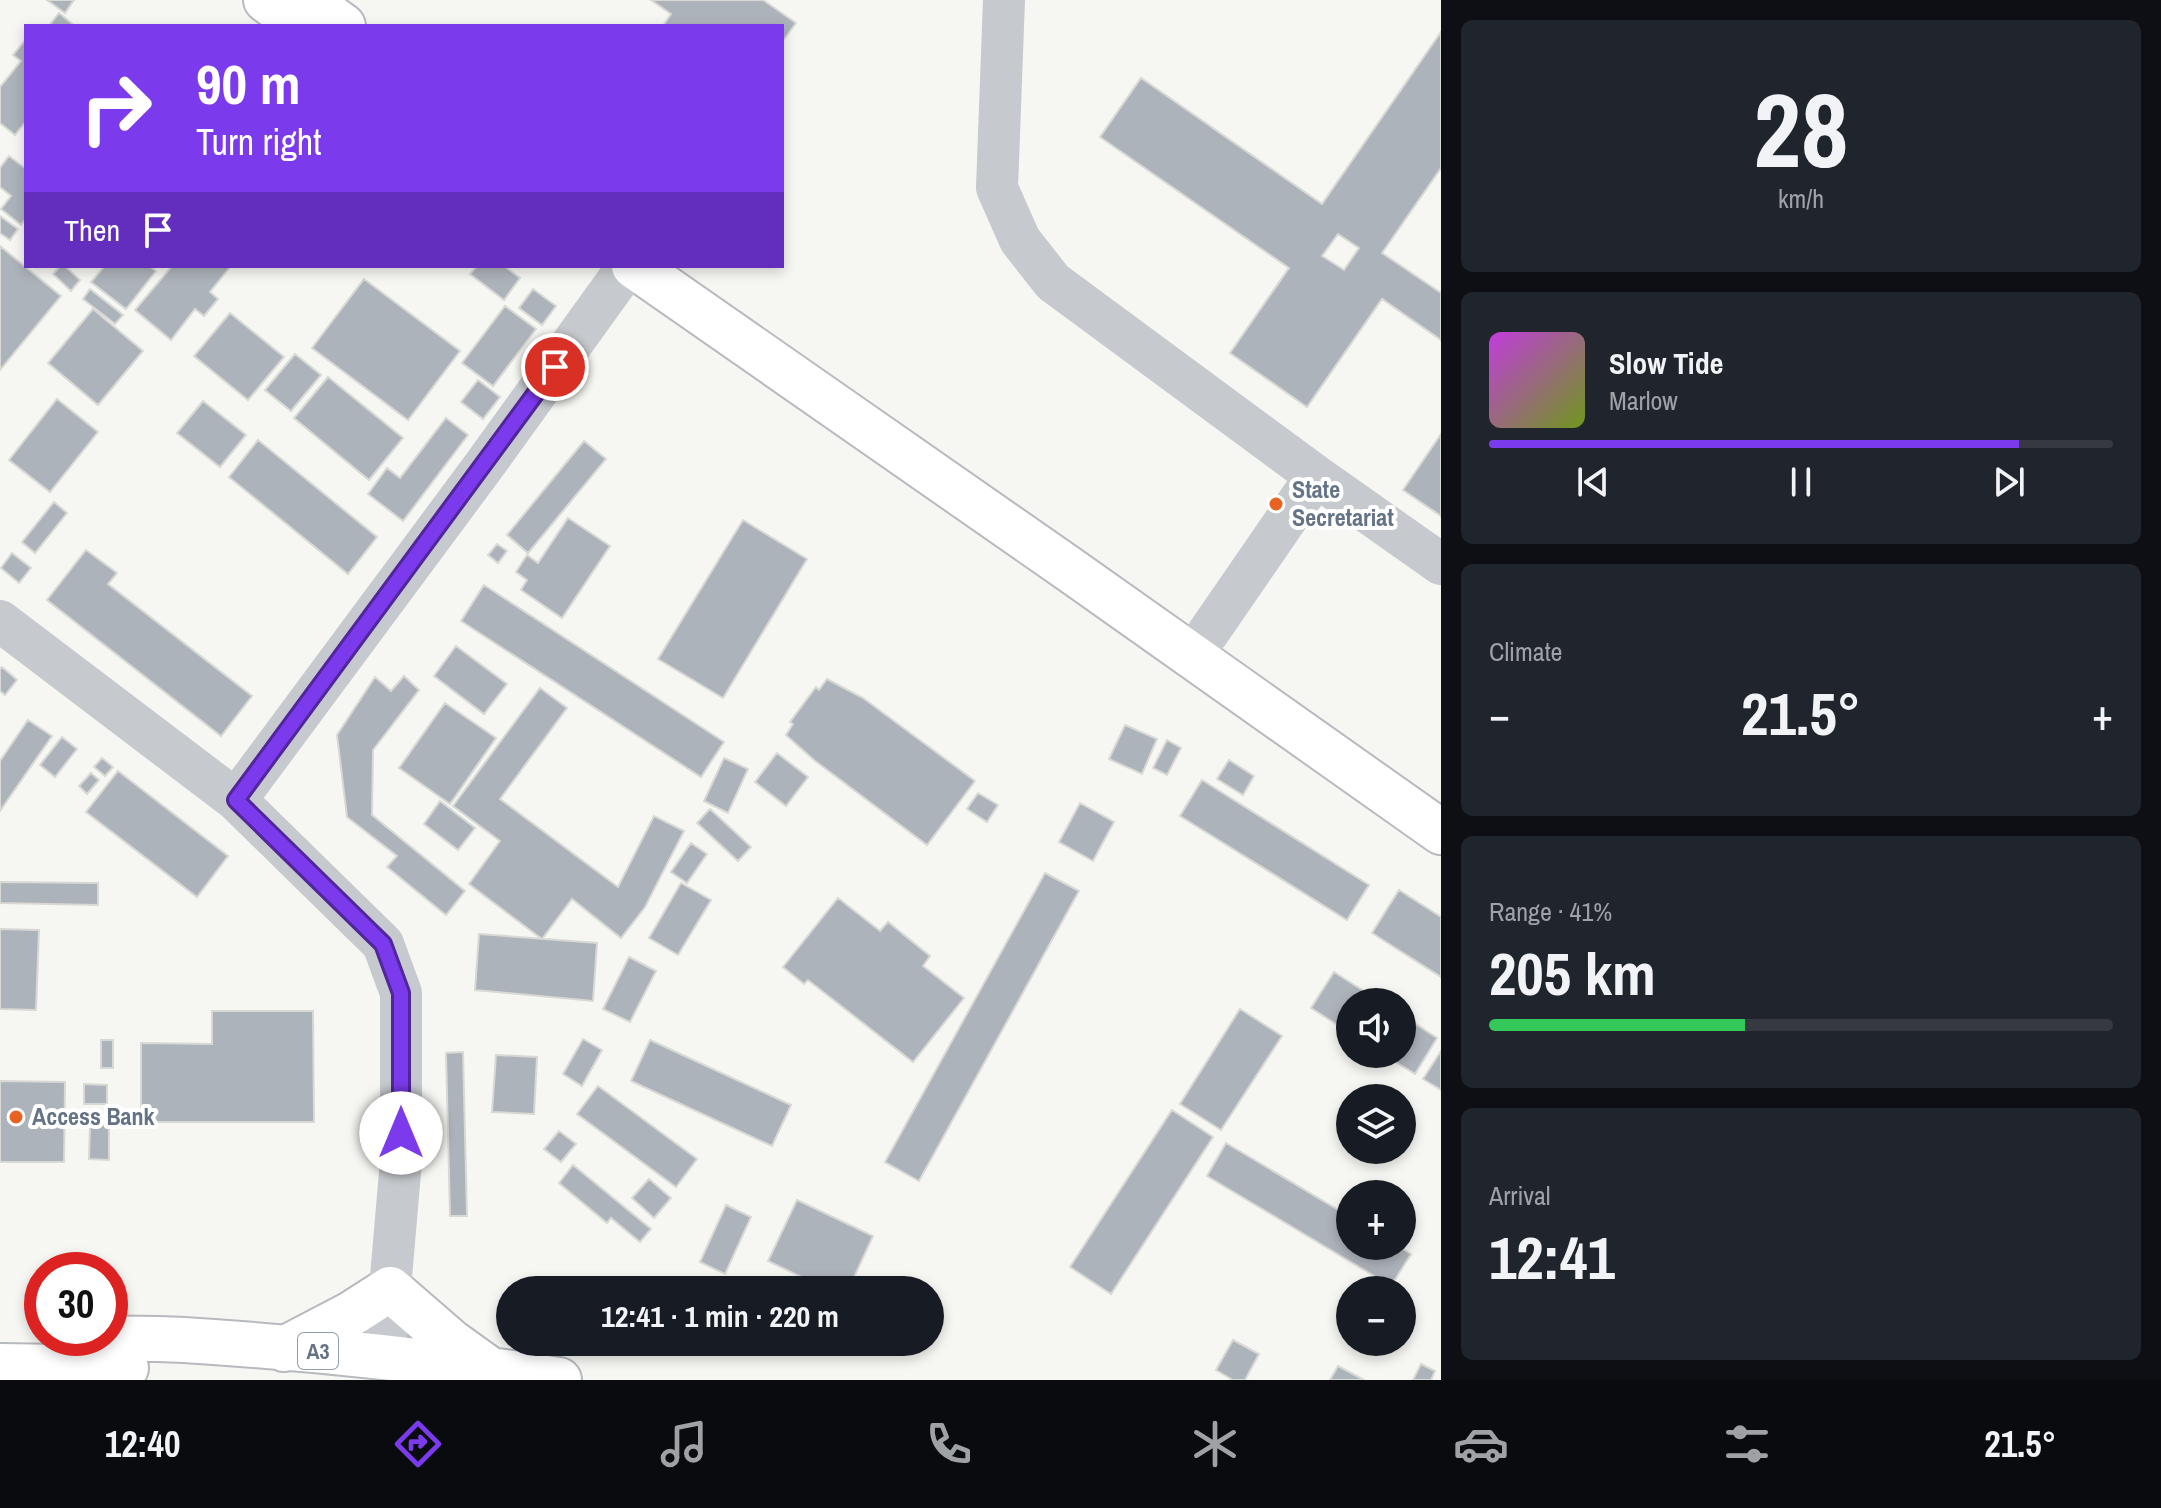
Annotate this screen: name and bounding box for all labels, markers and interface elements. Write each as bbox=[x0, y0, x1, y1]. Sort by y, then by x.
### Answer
text: 90 m bbox=[196, 46, 301, 121]
icon: right bbox=[64, 56, 168, 160]
text: 28 bbox=[1754, 59, 1848, 199]
text: Turn right bbox=[196, 118, 321, 166]
text: km/h bbox=[1778, 181, 1824, 216]
icon: arrive bbox=[136, 208, 180, 252]
text: Then bbox=[64, 210, 120, 250]
pin bbox=[521, 333, 589, 401]
text: Slow Tide bbox=[1609, 343, 1723, 383]
icon: arrive bbox=[533, 345, 577, 389]
text: Marlow bbox=[1609, 383, 1678, 418]
icon: previous bbox=[1571, 460, 1615, 504]
icon: pause bbox=[1779, 460, 1823, 504]
icon: next bbox=[1987, 460, 2031, 504]
place label: State Secretariat bbox=[1292, 473, 1394, 533]
marker: State Secretariat bbox=[1267, 495, 1285, 513]
text: Climate bbox=[1489, 634, 1562, 669]
text: 21.5° bbox=[1741, 673, 1861, 754]
text: − bbox=[1489, 684, 1510, 744]
text: + bbox=[2092, 684, 2113, 744]
text: Range · 41% bbox=[1489, 894, 1612, 929]
text: 205 km bbox=[1489, 933, 1656, 1014]
map controls bbox=[1336, 988, 1416, 1356]
button: sound bbox=[1336, 988, 1416, 1068]
button: layers bbox=[1336, 1084, 1416, 1164]
position arrow bbox=[359, 1091, 443, 1175]
place label: Access Bank bbox=[32, 1100, 155, 1132]
marker: Access Bank bbox=[7, 1108, 25, 1126]
text: Arrival bbox=[1489, 1178, 1551, 1213]
button: + bbox=[1336, 1180, 1416, 1260]
text: 12:41 bbox=[1489, 1217, 1615, 1298]
speed limit sign: 30 bbox=[24, 1252, 128, 1356]
button: − bbox=[1336, 1276, 1416, 1356]
text: 12:41 · 1 min · 220 m bbox=[601, 1296, 839, 1336]
road number: A3 bbox=[298, 1333, 338, 1369]
icon: directions bbox=[390, 1416, 446, 1472]
icon: music bbox=[656, 1416, 712, 1472]
icon: phone bbox=[921, 1416, 977, 1472]
icon: climate bbox=[1187, 1416, 1243, 1472]
icon: car bbox=[1453, 1416, 1509, 1472]
icon: filters bbox=[1719, 1416, 1775, 1472]
text: 12:40 bbox=[105, 1420, 180, 1468]
text: 21.5° bbox=[1984, 1420, 2056, 1468]

